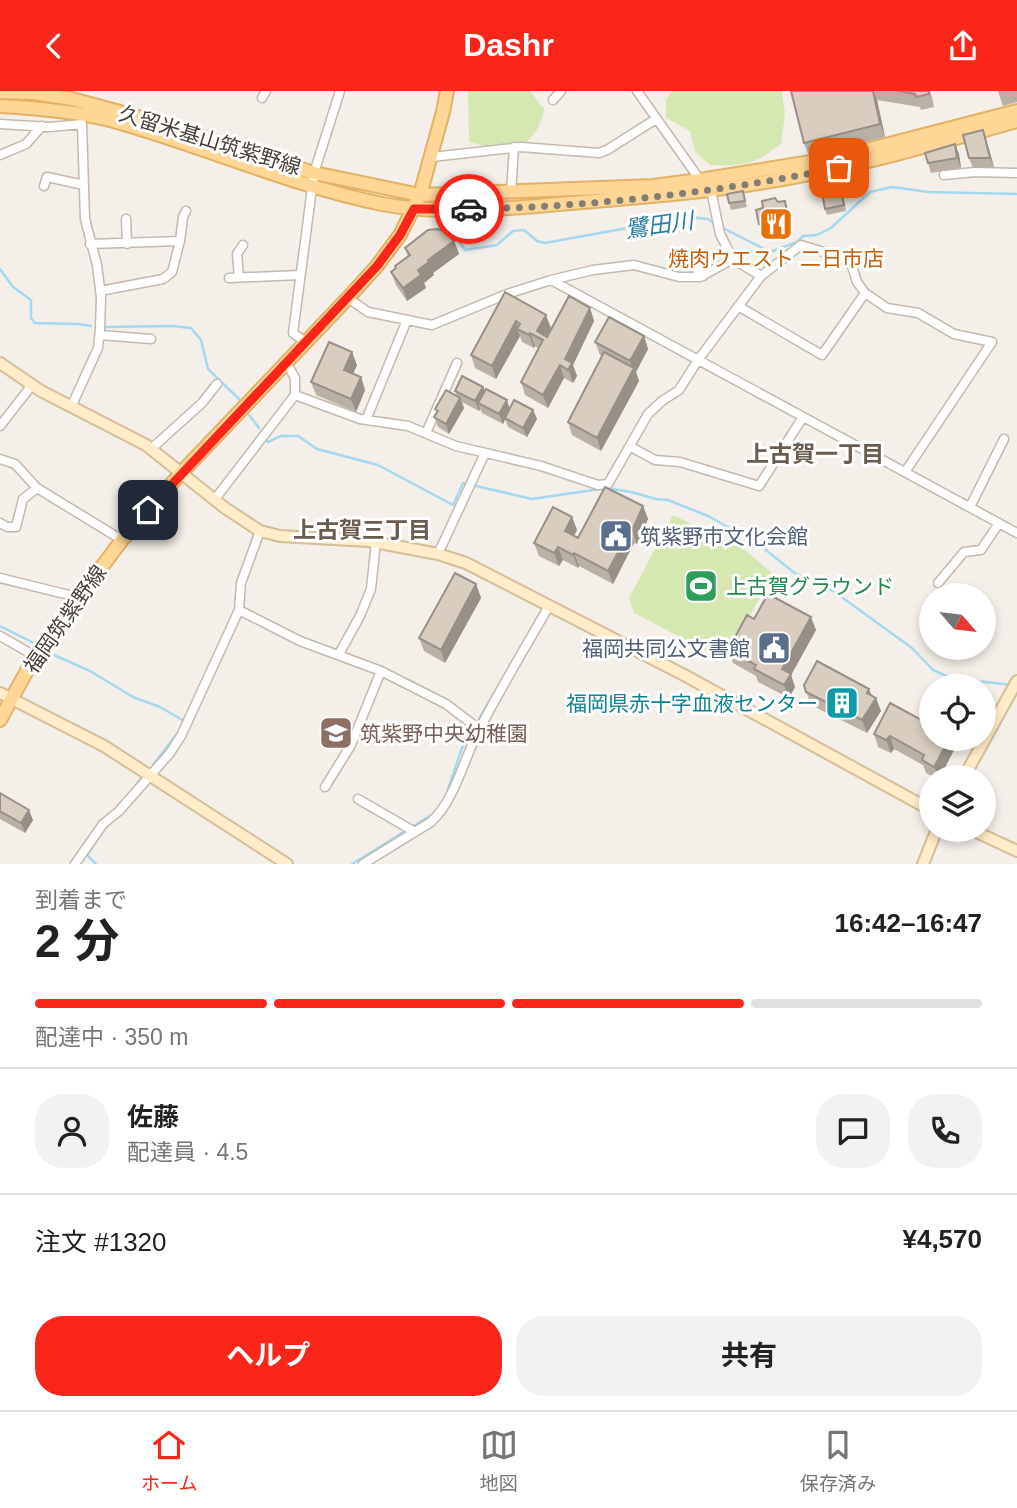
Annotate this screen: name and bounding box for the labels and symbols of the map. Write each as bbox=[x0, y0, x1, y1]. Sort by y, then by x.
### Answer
street label: 久留米基山筑紫野線 bbox=[116, 101, 304, 179]
pin bbox=[809, 138, 869, 198]
courier bbox=[434, 174, 504, 244]
restaurant icon: 焼肉ウエスト 二日市店 bbox=[757, 205, 795, 243]
water label: 鷺田川 bbox=[623, 207, 698, 243]
place label: 焼肉ウエスト 二日市店 bbox=[668, 247, 884, 270]
district label: 上古賀一丁目 bbox=[746, 441, 884, 467]
pin bbox=[118, 480, 178, 540]
district label: 上古賀三丁目 bbox=[293, 517, 431, 543]
public building icon: 筑紫野市文化会館 bbox=[597, 517, 635, 555]
place label: 筑紫野市文化会館 bbox=[640, 525, 808, 548]
street label: 福岡筑紫野線 bbox=[19, 561, 111, 677]
sports icon: 上古賀グラウンド bbox=[682, 567, 720, 605]
place label: 上古賀グラウンド bbox=[726, 575, 894, 598]
north arrow bbox=[919, 583, 996, 660]
public building icon: 福岡共同公文書館 bbox=[755, 629, 793, 667]
place label: 福岡共同公文書館 bbox=[582, 637, 750, 660]
building icon: 福岡県赤十字血液センター bbox=[823, 684, 861, 722]
place label: 福岡県赤十字血液センター bbox=[566, 692, 818, 715]
school or university icon: 筑紫野中央幼稚園 bbox=[317, 714, 355, 752]
place label: 筑紫野中央幼稚園 bbox=[360, 722, 528, 745]

